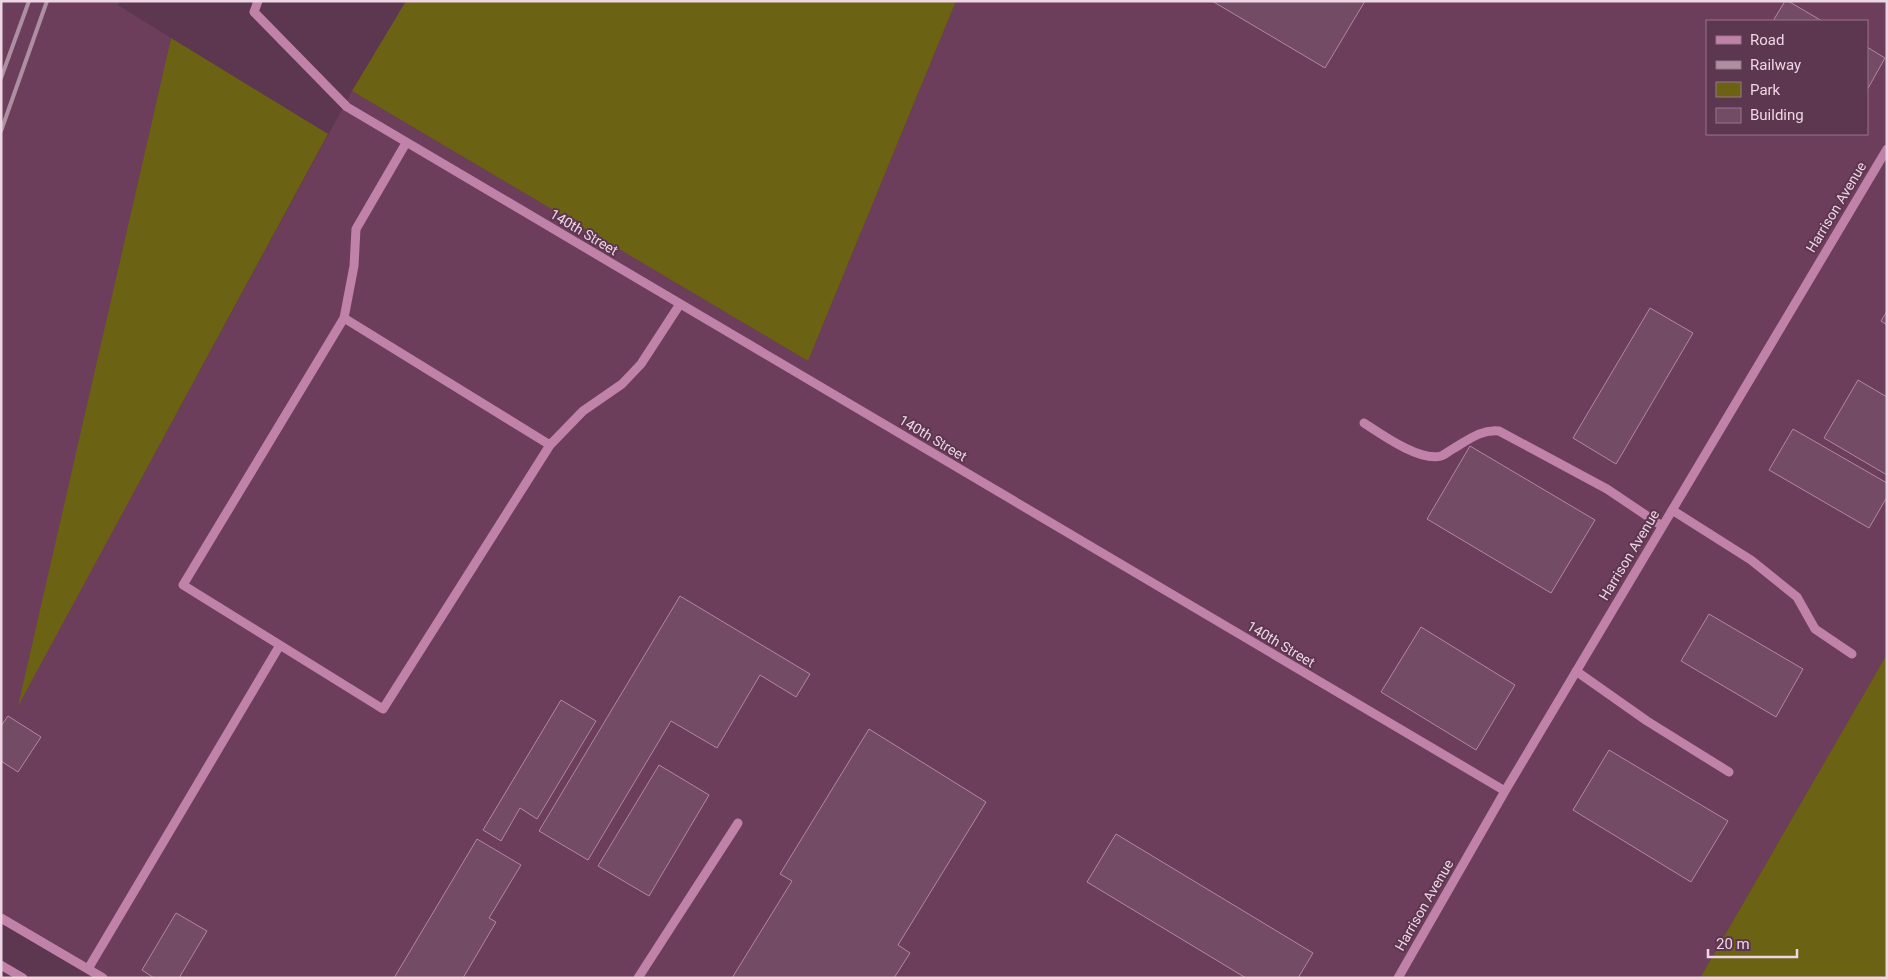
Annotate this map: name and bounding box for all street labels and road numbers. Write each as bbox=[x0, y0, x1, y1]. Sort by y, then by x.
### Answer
street label: Harrison Avenue bbox=[1803, 159, 1869, 255]
street label: 140th Street bbox=[547, 205, 621, 259]
street label: 140th Street bbox=[896, 411, 970, 465]
street label: Harrison Avenue bbox=[1596, 507, 1662, 603]
street label: 140th Street bbox=[1244, 617, 1318, 671]
street label: Harrison Avenue bbox=[1391, 857, 1457, 953]

